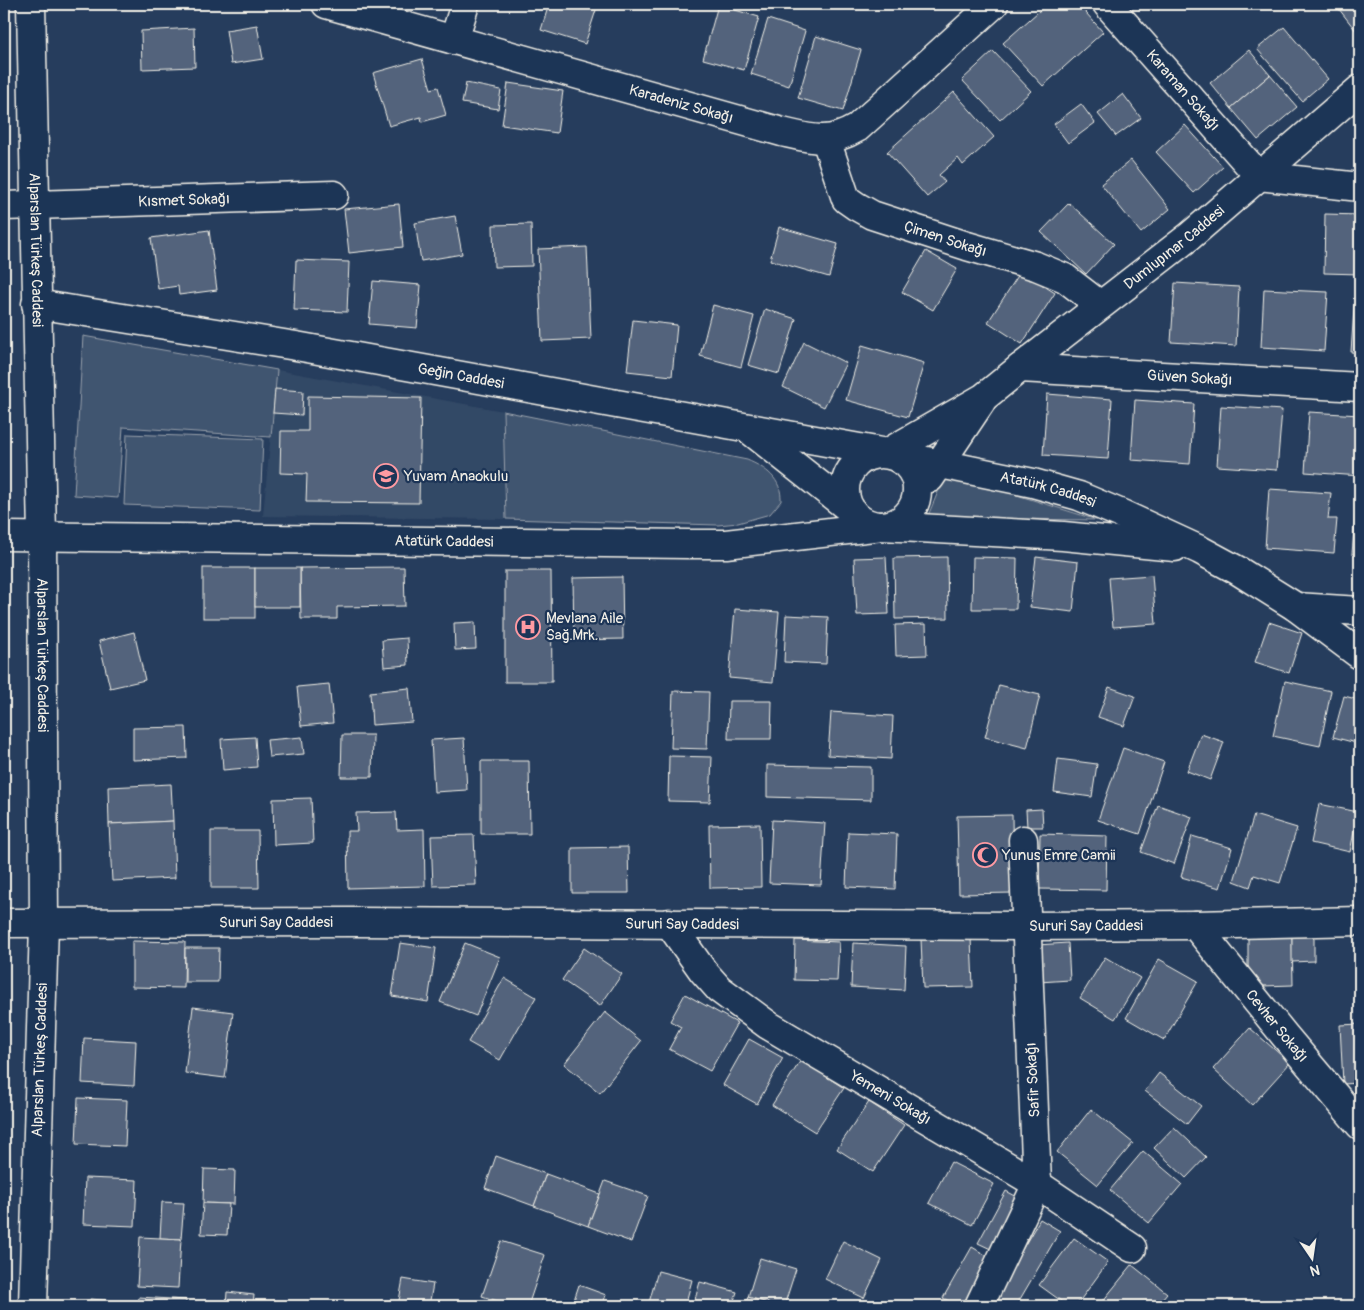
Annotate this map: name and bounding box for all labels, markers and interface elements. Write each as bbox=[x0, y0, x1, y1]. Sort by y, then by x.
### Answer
street label: Karaman Sokağı bbox=[1142, 46, 1224, 135]
street label: Karadeniz Sokağı bbox=[627, 80, 735, 127]
street label: Alparslan Türkeş Caddesi bbox=[25, 173, 47, 328]
street label: Kısmet Sokağı bbox=[138, 189, 230, 211]
street label: Dumlupınar Caddesi bbox=[1120, 201, 1229, 293]
street label: Çimen Sokağı bbox=[902, 217, 989, 261]
street label: Geğin Caddesi bbox=[416, 359, 506, 393]
street label: Güven Sokağı bbox=[1147, 366, 1233, 389]
school or university icon: Yuvam Anaokulu bbox=[373, 463, 399, 489]
place label: Yuvam Anaokulu bbox=[403, 467, 508, 486]
street label: Atatürk Caddesi bbox=[998, 467, 1099, 512]
street label: Atatürk Caddesi bbox=[394, 531, 494, 551]
street label: Alparslan Türkeş Caddesi bbox=[33, 578, 53, 732]
place label: Mevlana Aile Sağ.Mrk. bbox=[546, 609, 624, 645]
hospital icon: Mevlana Aile Sağ.Mrk. bbox=[515, 614, 541, 640]
mosque icon: Yunus Emre Camii bbox=[972, 842, 998, 868]
place label: Yunus Emre Camii bbox=[1001, 846, 1116, 865]
street label: Sururi Say Caddesi bbox=[219, 913, 333, 932]
street label: Sururi Say Caddesi bbox=[625, 914, 739, 934]
street label: Sururi Say Caddesi bbox=[1029, 916, 1143, 935]
street label: Alparslan Türkeş Caddesi bbox=[28, 982, 52, 1137]
street label: Cevher Sokağı bbox=[1242, 986, 1312, 1066]
street label: Safir Sokağı bbox=[1022, 1042, 1044, 1118]
street label: Yemeni Sokağı bbox=[846, 1066, 935, 1129]
north arrow bbox=[1286, 1232, 1336, 1282]
text: N bbox=[1308, 1261, 1321, 1280]

